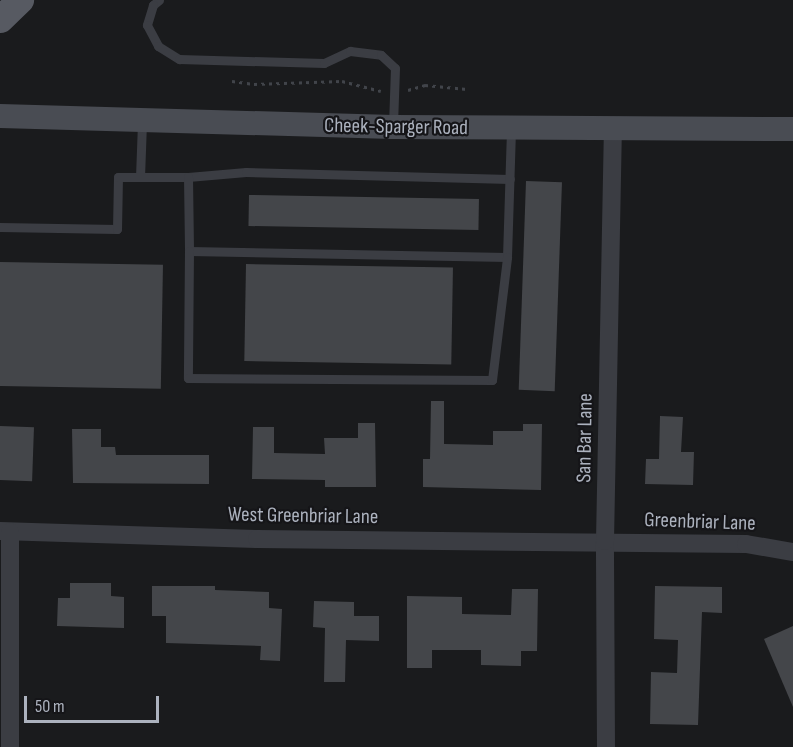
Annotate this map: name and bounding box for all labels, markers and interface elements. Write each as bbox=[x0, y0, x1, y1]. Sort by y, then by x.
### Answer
street label: Cheek-Sparger Road bbox=[324, 113, 468, 141]
street label: San Bar Lane bbox=[572, 393, 598, 483]
street label: West Greenbriar Lane bbox=[228, 502, 378, 530]
street label: Greenbriar Lane bbox=[644, 507, 756, 537]
scale bar bbox=[27, 684, 162, 722]
text: 50 m bbox=[35, 696, 65, 717]

